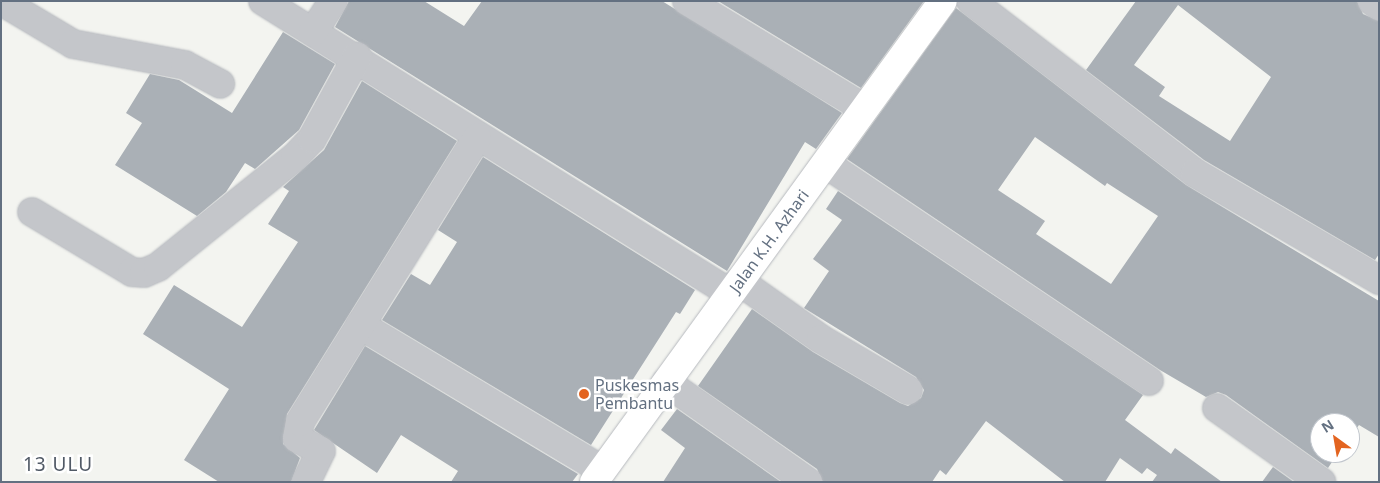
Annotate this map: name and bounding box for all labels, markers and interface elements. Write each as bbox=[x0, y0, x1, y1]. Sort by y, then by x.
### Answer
street label: Jalan K.H. Azhari bbox=[725, 186, 813, 296]
place label: Puskesmas Pembantu bbox=[595, 375, 679, 413]
marker: Puskesmas Pembantu bbox=[577, 387, 591, 401]
north arrow bbox=[1310, 413, 1360, 463]
text: N bbox=[1317, 415, 1337, 437]
district label: 13 ULU bbox=[22, 454, 94, 476]

